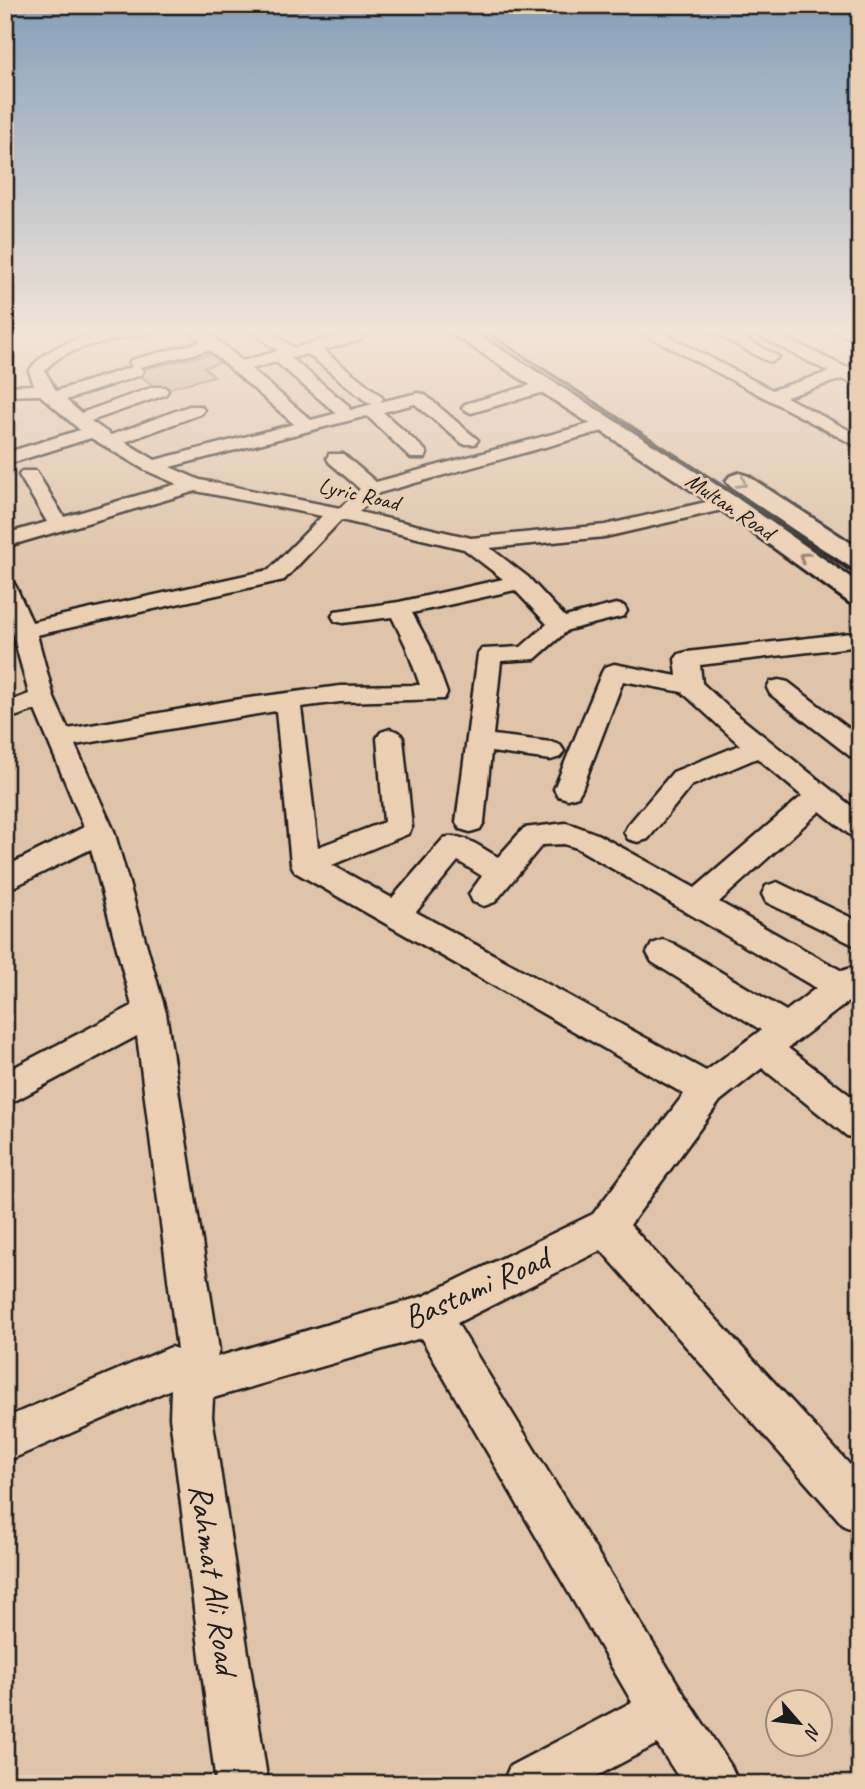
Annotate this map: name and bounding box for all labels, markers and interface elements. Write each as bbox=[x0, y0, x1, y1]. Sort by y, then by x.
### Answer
street label: Multan Road bbox=[680, 466, 783, 548]
street label: Lyric Road bbox=[316, 471, 406, 518]
one-way arrow bbox=[734, 475, 747, 488]
one-way arrow bbox=[799, 553, 812, 565]
street label: Bastami Road bbox=[397, 1235, 560, 1339]
street label: Rahmat Ali Road bbox=[180, 1481, 249, 1681]
north arrow bbox=[764, 1688, 834, 1758]
text: N bbox=[798, 1720, 826, 1744]

